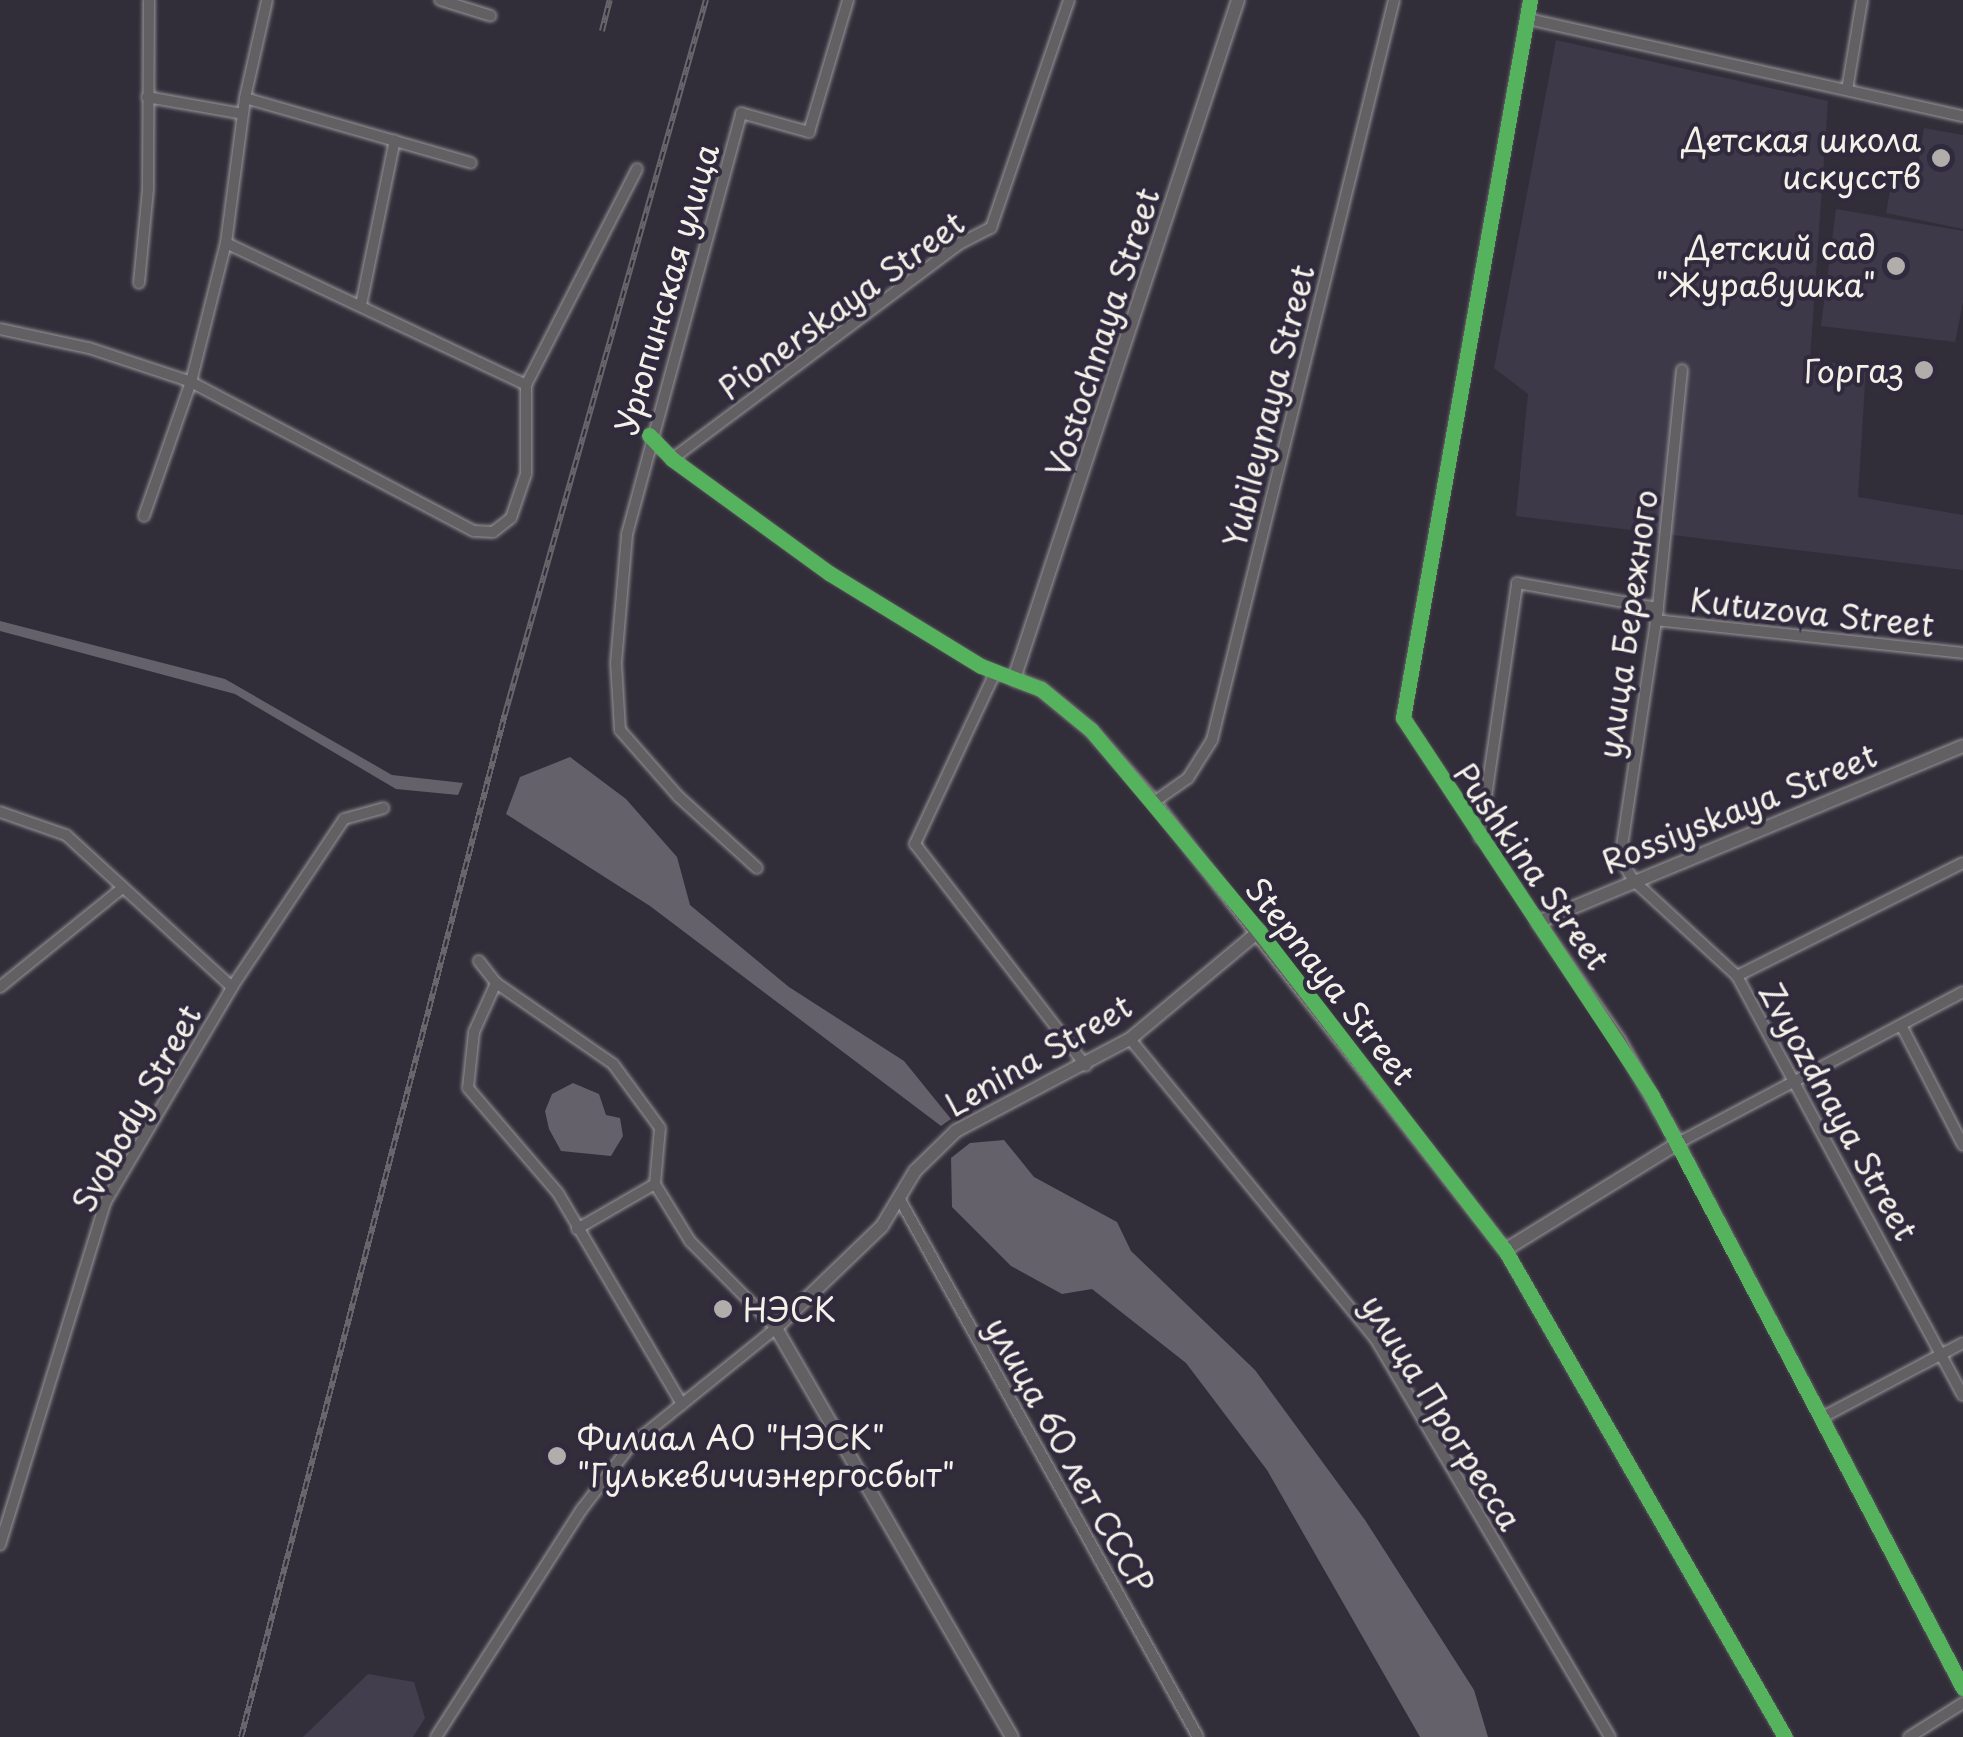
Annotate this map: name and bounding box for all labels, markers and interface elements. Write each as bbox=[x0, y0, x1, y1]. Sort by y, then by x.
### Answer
place label: Детская школа искусств bbox=[1681, 121, 1921, 196]
street label: Урюпинская улица bbox=[606, 139, 726, 439]
marker: Детская школа искусств bbox=[1930, 147, 1952, 169]
street label: Vostochnaya Street bbox=[1037, 183, 1167, 481]
street label: Pionerskaya Street bbox=[710, 203, 972, 407]
place label: Детский сад "Журавушка" bbox=[1655, 229, 1876, 304]
marker: Детский сад "Журавушка" bbox=[1885, 255, 1907, 277]
street label: Yubileynaya Street bbox=[1214, 260, 1322, 552]
place label: Горгаз bbox=[1804, 351, 1904, 389]
marker: Горгаз bbox=[1913, 359, 1935, 381]
street label: улица Бережного bbox=[1589, 486, 1665, 762]
street label: Kutuzova Street bbox=[1687, 580, 1937, 644]
street label: Rossiyskaya Street bbox=[1595, 735, 1883, 881]
street label: Pushkina Street bbox=[1446, 754, 1618, 978]
street label: Stepnaya Street bbox=[1238, 869, 1424, 1093]
street label: Zvyozdnaya Street bbox=[1752, 975, 1926, 1247]
street label: Lenina Street bbox=[938, 986, 1138, 1124]
street label: Svobody Street bbox=[63, 998, 209, 1218]
street label: улица Прогресса bbox=[1354, 1286, 1530, 1538]
place label: НЭСК bbox=[743, 1290, 836, 1328]
marker: НЭСК bbox=[712, 1298, 734, 1320]
street label: улица 60 лет СССР bbox=[978, 1309, 1162, 1601]
place label: Филиал АО "НЭСК" "Гулькевичиэнергосбыт" bbox=[577, 1419, 955, 1494]
marker: Филиал АО "НЭСК" "Гулькевичиэнергосбыт" bbox=[546, 1445, 568, 1467]

